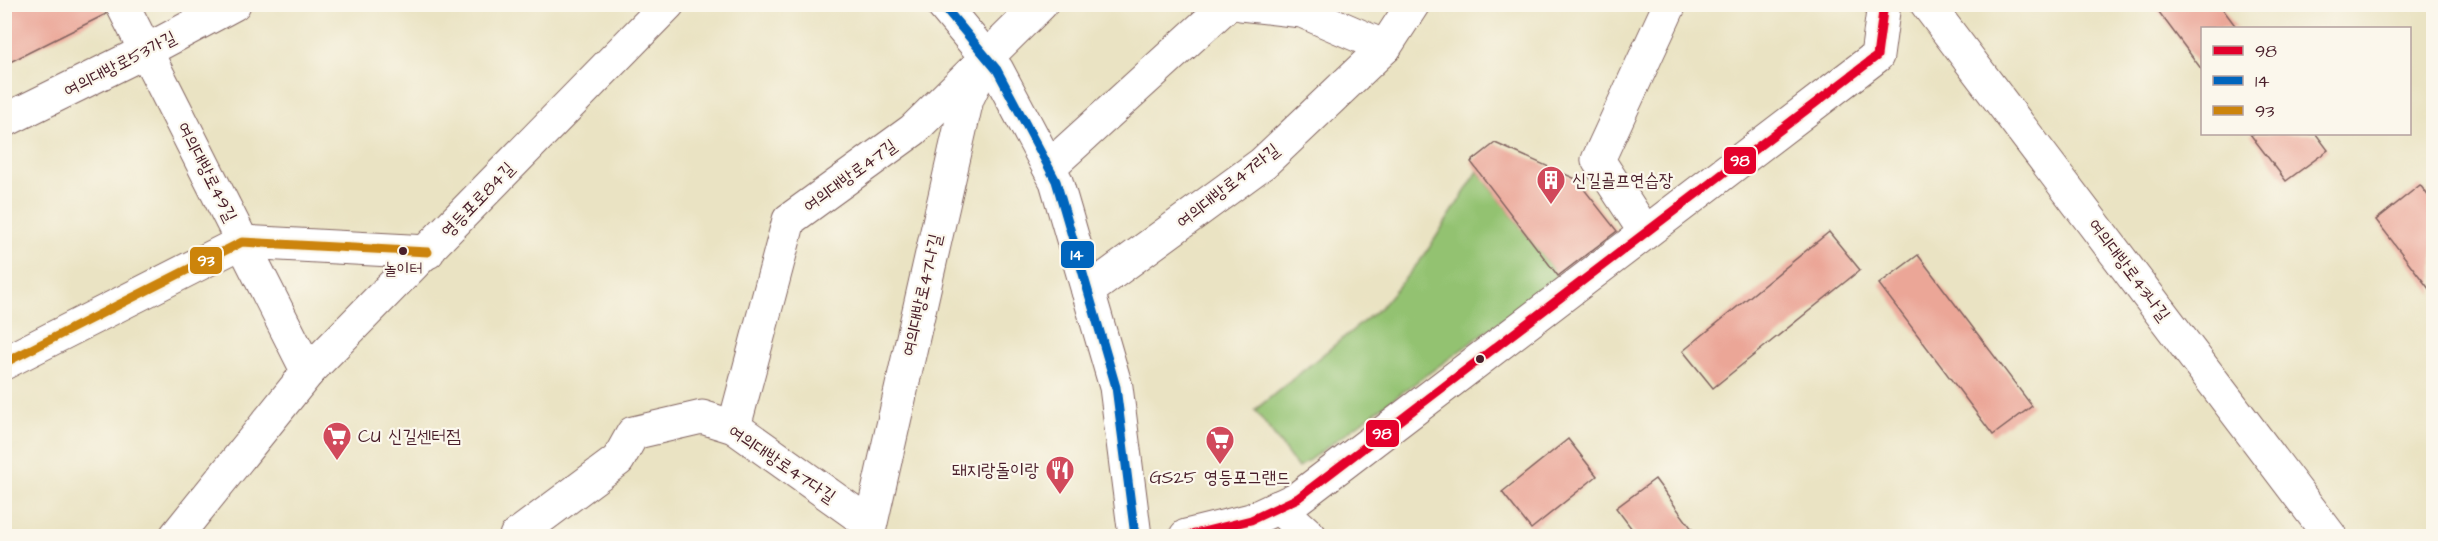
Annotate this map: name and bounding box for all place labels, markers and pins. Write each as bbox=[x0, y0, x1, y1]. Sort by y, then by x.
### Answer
building icon: 신길골프연습장 bbox=[1535, 164, 1567, 206]
place label: 신길골프연습장 bbox=[1572, 168, 1673, 193]
marker: 놀이터 bbox=[397, 245, 409, 257]
place label: 놀이터 bbox=[384, 258, 422, 280]
unlabelled marker bbox=[1474, 353, 1486, 365]
supermarket icon: CU 신길센터점 bbox=[321, 420, 353, 462]
place label: CU 신길센터점 bbox=[358, 424, 461, 449]
supermarket icon: GS25 영등포그랜드 bbox=[1204, 424, 1236, 466]
restaurant icon: 돼지랑돌이랑 bbox=[1044, 454, 1076, 496]
place label: 돼지랑돌이랑 bbox=[952, 458, 1040, 483]
place label: GS25 영등포그랜드 bbox=[1149, 465, 1291, 490]

